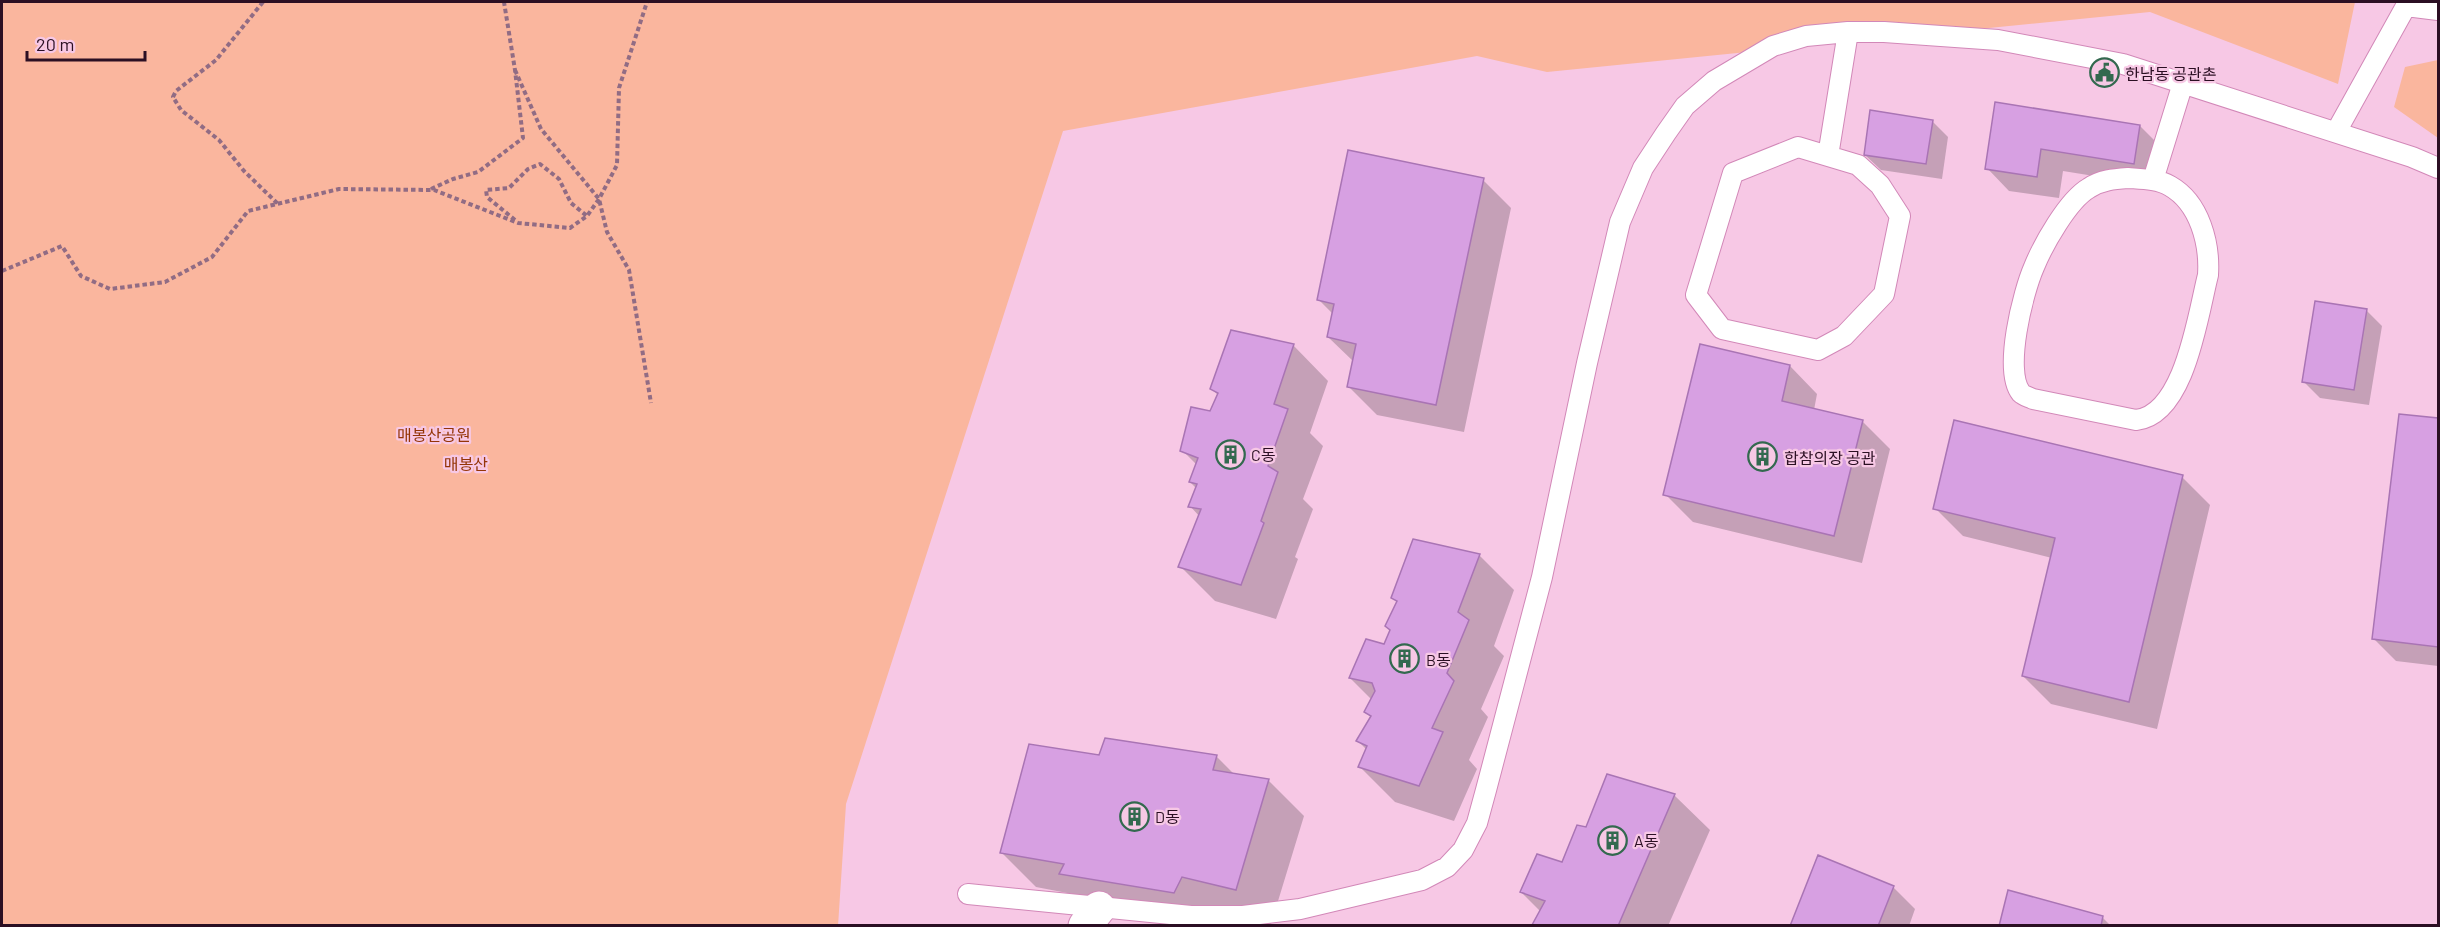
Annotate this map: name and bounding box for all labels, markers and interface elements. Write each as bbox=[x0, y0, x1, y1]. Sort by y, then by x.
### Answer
scale bar bbox=[27, 24, 146, 62]
text: 20 m bbox=[36, 33, 74, 55]
public building icon: 한남동 공관촌 bbox=[2088, 57, 2120, 89]
place label: 한남동 공관촌 bbox=[2125, 64, 2217, 83]
park label: 매봉산공원 bbox=[397, 425, 471, 444]
building icon: C동 bbox=[1214, 438, 1246, 470]
building icon: 합참의장 공관 bbox=[1747, 441, 1779, 473]
place label: C동 bbox=[1251, 445, 1276, 464]
place label: 합참의장 공관 bbox=[1784, 448, 1876, 467]
park label: 매봉산 bbox=[444, 454, 488, 473]
building icon: B동 bbox=[1389, 643, 1421, 675]
place label: B동 bbox=[1426, 650, 1451, 669]
building icon: D동 bbox=[1118, 800, 1150, 832]
place label: D동 bbox=[1155, 807, 1180, 826]
building icon: A동 bbox=[1597, 824, 1629, 856]
place label: A동 bbox=[1634, 831, 1659, 850]

